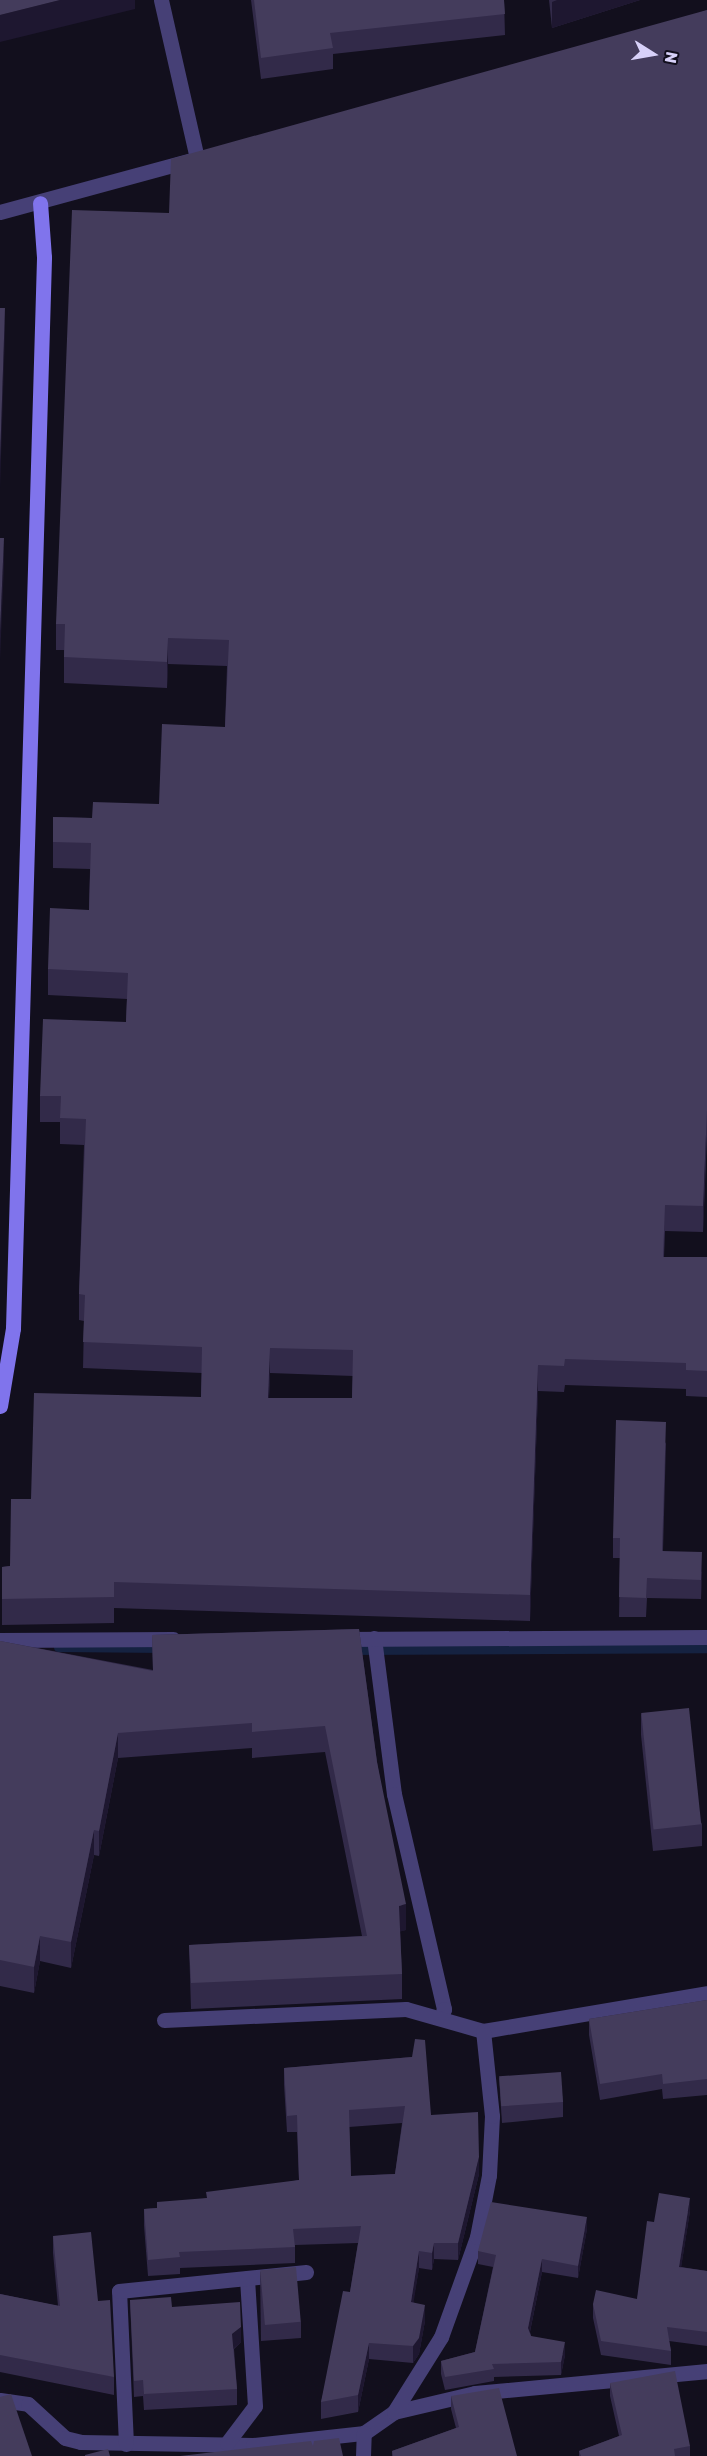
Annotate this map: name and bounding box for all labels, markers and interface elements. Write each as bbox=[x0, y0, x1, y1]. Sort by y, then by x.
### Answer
north arrow bbox=[623, 24, 683, 84]
text: N bbox=[661, 50, 682, 65]

